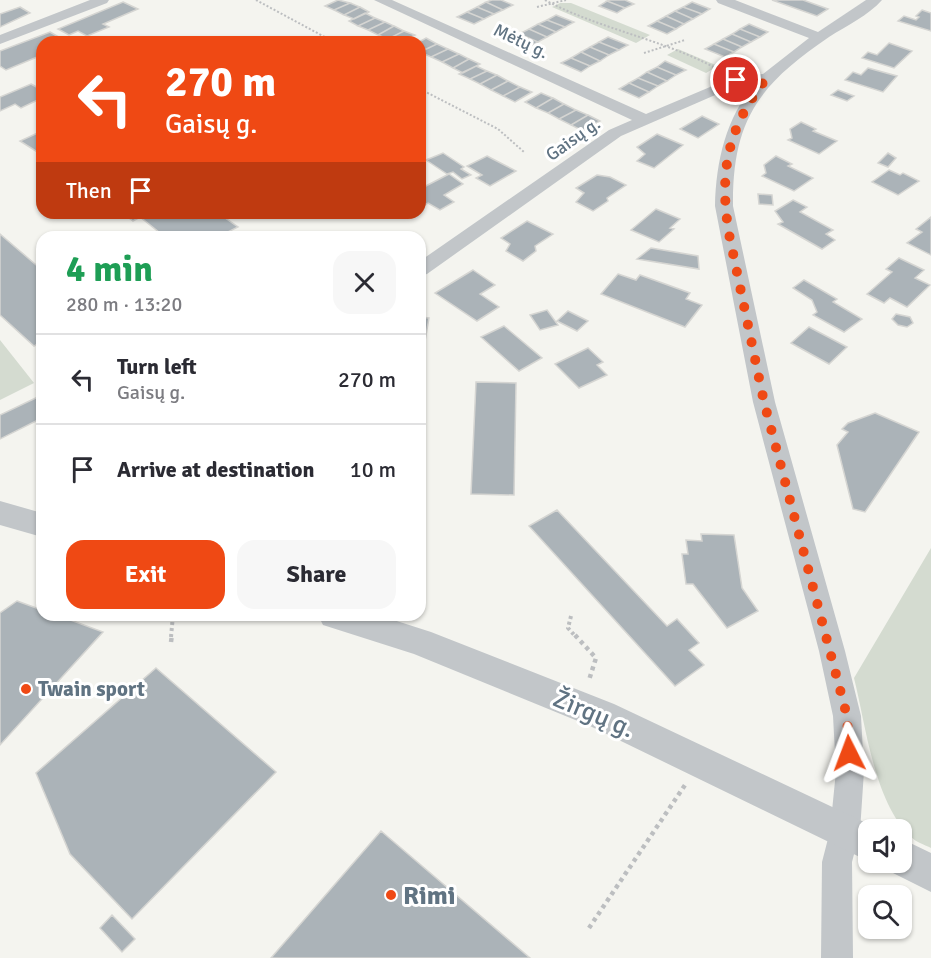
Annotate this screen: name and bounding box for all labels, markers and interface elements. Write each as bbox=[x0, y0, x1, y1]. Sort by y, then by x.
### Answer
street label: Mėtų g. bbox=[490, 19, 552, 63]
pin bbox=[710, 54, 761, 105]
text: 270 m bbox=[165, 57, 276, 108]
icon: left bbox=[66, 60, 144, 138]
icon: arrive bbox=[719, 63, 752, 96]
text: Gaisų g. bbox=[165, 108, 257, 141]
street label: Gaisų g. bbox=[541, 112, 605, 166]
icon: arrive bbox=[124, 174, 157, 207]
text: Then bbox=[66, 177, 112, 204]
text: 4 min bbox=[66, 247, 153, 292]
button: close bbox=[333, 251, 396, 314]
text: 280 m · 13:20 bbox=[66, 292, 182, 317]
text: Turn left bbox=[117, 353, 197, 380]
icon: left bbox=[66, 363, 99, 396]
text: 270 m bbox=[338, 366, 396, 393]
text: Gaisų g. bbox=[117, 380, 185, 405]
icon: arrive bbox=[66, 453, 99, 486]
text: Arrive at destination bbox=[117, 456, 314, 483]
text: 10 m bbox=[350, 456, 396, 483]
button: Exit bbox=[66, 540, 225, 609]
button: Share bbox=[237, 540, 396, 609]
place label: Twain sport bbox=[38, 676, 145, 702]
marker: Twain sport bbox=[19, 682, 33, 696]
street label: Žirgų g. bbox=[548, 683, 639, 745]
position arrow bbox=[817, 721, 881, 785]
map controls bbox=[858, 819, 912, 939]
button: sound bbox=[858, 819, 912, 873]
place label: Rimi bbox=[403, 880, 456, 912]
button: search bbox=[858, 885, 912, 939]
marker: Rimi bbox=[384, 888, 398, 902]

